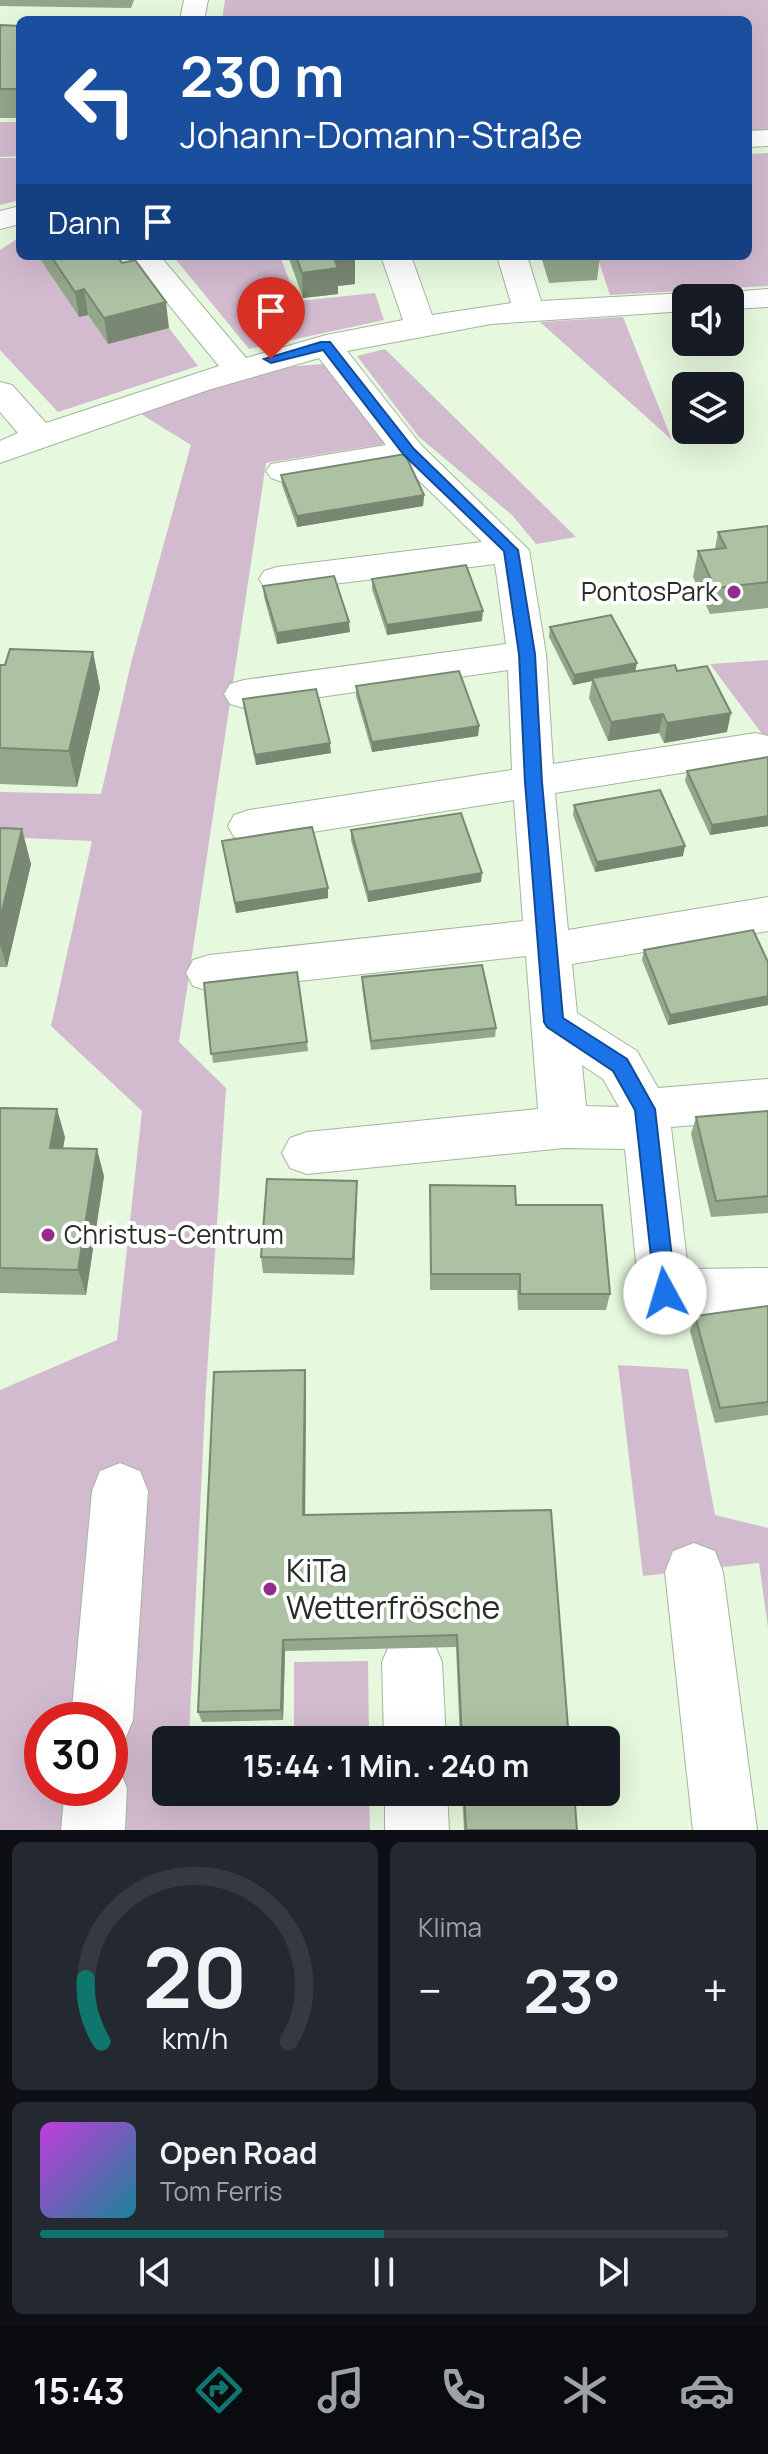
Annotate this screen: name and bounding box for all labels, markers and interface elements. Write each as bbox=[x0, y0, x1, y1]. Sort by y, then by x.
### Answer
text: 230 m bbox=[180, 37, 344, 114]
icon: left bbox=[48, 48, 152, 152]
text: Johann-Domann-Straße bbox=[180, 110, 583, 159]
icon: arrive bbox=[136, 200, 180, 244]
text: Dann bbox=[48, 202, 120, 243]
pin bbox=[237, 277, 305, 359]
map controls bbox=[672, 284, 744, 444]
button: sound bbox=[672, 284, 744, 356]
icon: arrive bbox=[249, 289, 293, 333]
button: layers bbox=[672, 372, 744, 444]
place label: PontosPark bbox=[581, 573, 719, 609]
marker: PontosPark bbox=[725, 583, 743, 601]
place label: Christus-Centrum bbox=[64, 1216, 284, 1252]
marker: Christus-Centrum bbox=[39, 1226, 57, 1244]
position arrow bbox=[623, 1251, 707, 1335]
place label: KiTa Wetterfrösche bbox=[286, 1548, 500, 1629]
marker: KiTa Wetterfrösche bbox=[261, 1580, 279, 1598]
speed limit sign: 30 bbox=[24, 1702, 128, 1806]
text: 15:44 · 1 Min. · 240 m bbox=[243, 1745, 529, 1786]
text: Klima bbox=[418, 1909, 482, 1945]
text: 20 bbox=[143, 1919, 247, 2033]
text: 23° bbox=[523, 1949, 621, 2031]
text: − bbox=[418, 1960, 442, 2020]
text: + bbox=[703, 1960, 728, 2020]
text: km/h bbox=[162, 2019, 228, 2058]
text: Open Road bbox=[160, 2132, 317, 2173]
text: Tom Ferris bbox=[160, 2173, 282, 2209]
icon: previous bbox=[133, 2250, 177, 2294]
icon: pause bbox=[362, 2250, 406, 2294]
icon: next bbox=[591, 2250, 635, 2294]
icon: directions bbox=[191, 2362, 247, 2418]
icon: music bbox=[313, 2362, 369, 2418]
icon: phone bbox=[435, 2362, 491, 2418]
icon: climate bbox=[557, 2362, 613, 2418]
icon: car bbox=[679, 2362, 735, 2418]
text: 15:43 bbox=[33, 2366, 125, 2415]

